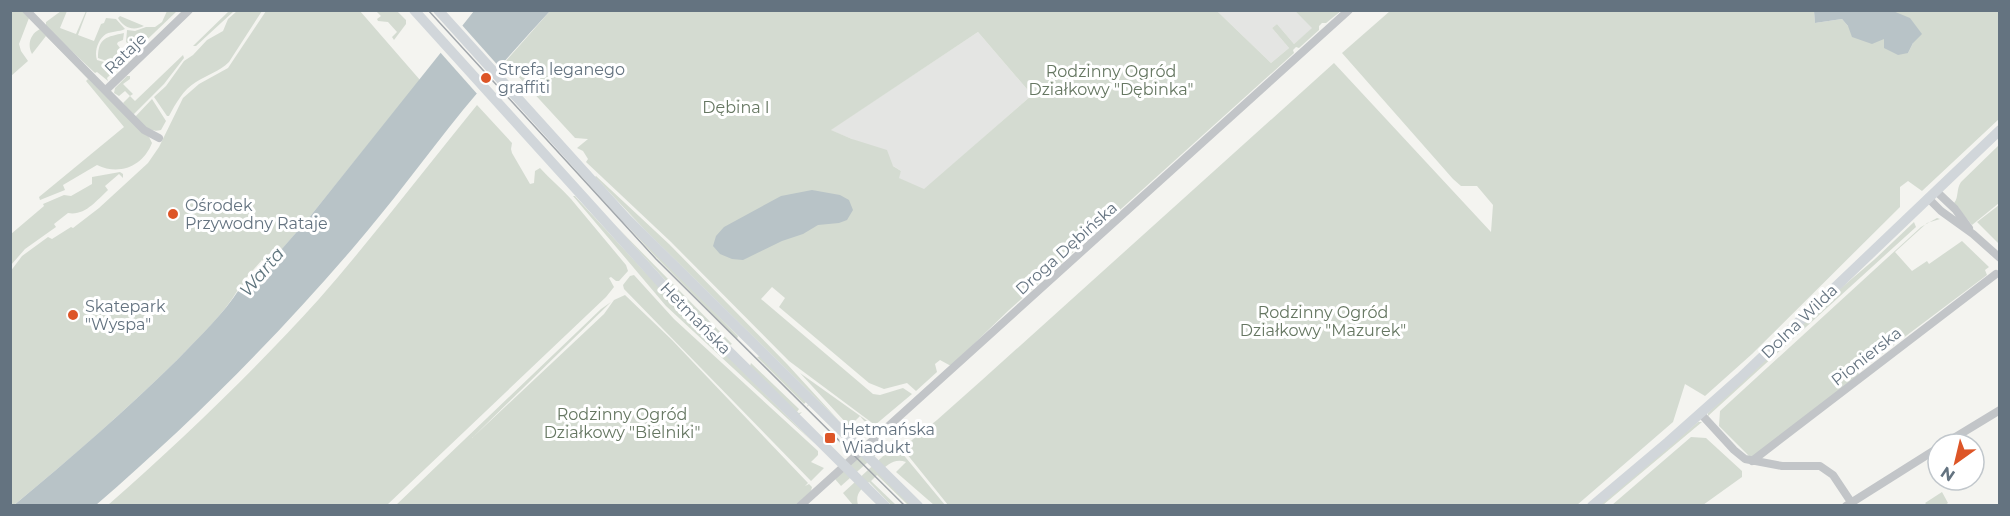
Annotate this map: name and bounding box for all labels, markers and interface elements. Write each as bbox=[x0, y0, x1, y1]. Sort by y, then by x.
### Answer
street label: Rataje bbox=[101, 29, 150, 78]
place label: Strefa leganego graffiti bbox=[498, 60, 625, 97]
park label: Rodzinny Ogród Działkowy "Dębinka" bbox=[1028, 62, 1194, 99]
marker: Strefa leganego graffiti bbox=[479, 71, 493, 85]
park label: Dębina I bbox=[702, 98, 770, 117]
place label: Ośrodek Przywodny Rataje bbox=[185, 196, 328, 233]
street label: Droga Dębińska bbox=[1012, 198, 1121, 299]
marker: Ośrodek Przywodny Rataje bbox=[166, 207, 180, 221]
water label: Warta bbox=[235, 243, 289, 301]
street label: Hetmańska bbox=[656, 278, 735, 358]
street label: Dolna Wilda bbox=[1757, 280, 1841, 362]
place label: Skatepark "Wyspa" bbox=[85, 297, 166, 334]
park label: Rodzinny Ogród Działkowy "Mazurek" bbox=[1240, 303, 1406, 340]
marker: Skatepark "Wyspa" bbox=[66, 308, 80, 322]
street label: Pionierska bbox=[1827, 323, 1905, 390]
park label: Rodzinny Ogród Działkowy "Bielniki" bbox=[544, 405, 700, 442]
place label: Hetmańska Wiadukt bbox=[842, 420, 935, 457]
marker: Hetmańska Wiadukt bbox=[823, 431, 837, 445]
north arrow bbox=[1926, 432, 1986, 492]
text: N bbox=[1937, 463, 1959, 486]

